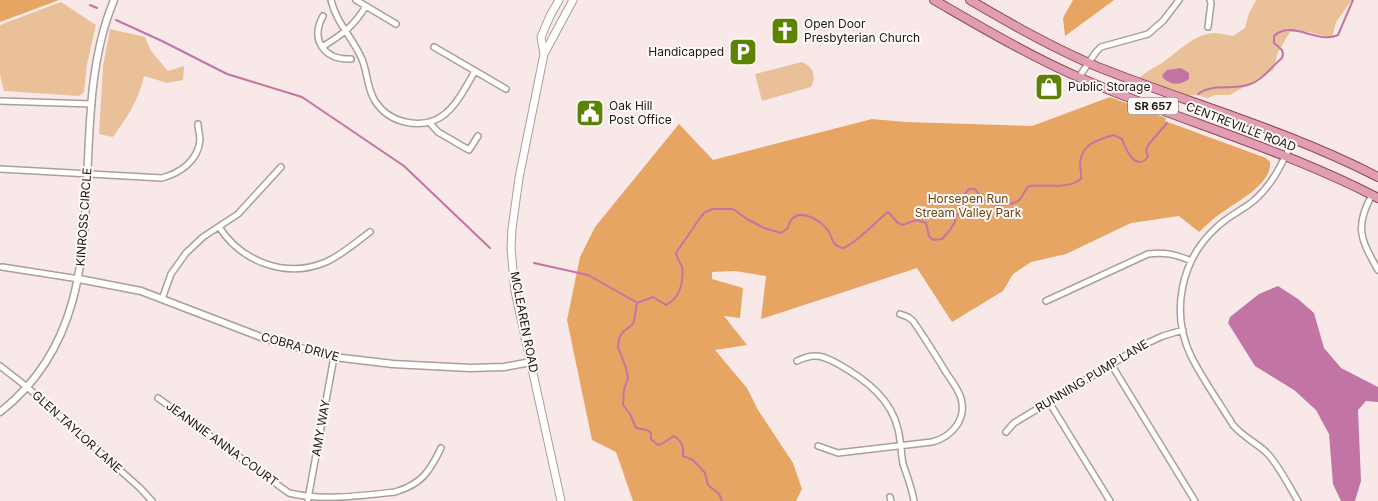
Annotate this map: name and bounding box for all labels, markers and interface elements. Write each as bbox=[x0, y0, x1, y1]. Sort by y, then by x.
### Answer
church icon: Open Door Presbyterian Church bbox=[770, 16, 800, 46]
place label: Open Door Presbyterian Church bbox=[804, 16, 920, 45]
parking icon: Handicapped bbox=[728, 37, 758, 67]
place label: Handicapped bbox=[648, 44, 724, 59]
shop icon: Public Storage bbox=[1034, 72, 1064, 102]
place label: Public Storage bbox=[1068, 79, 1150, 94]
public building icon: Oak Hill Post Office bbox=[575, 98, 605, 128]
place label: Oak Hill Post Office bbox=[609, 98, 672, 127]
road number: SR 657 bbox=[1128, 98, 1178, 114]
street label: CENTREVILLE ROAD bbox=[1184, 99, 1298, 154]
street label: KINROSS CIRCLE bbox=[73, 167, 94, 267]
park label: Horsepen Run Stream Valley Park bbox=[915, 191, 1022, 220]
street label: MCLEAREN ROAD bbox=[507, 270, 542, 374]
street label: COBRA DRIVE bbox=[259, 329, 341, 364]
street label: RUNNING PUMP LANE bbox=[1033, 336, 1151, 415]
street label: GLEN TAYLOR LANE bbox=[29, 387, 125, 476]
street label: JEANNIE ANNA COURT bbox=[163, 398, 281, 489]
street label: AMY WAY bbox=[308, 398, 333, 457]

